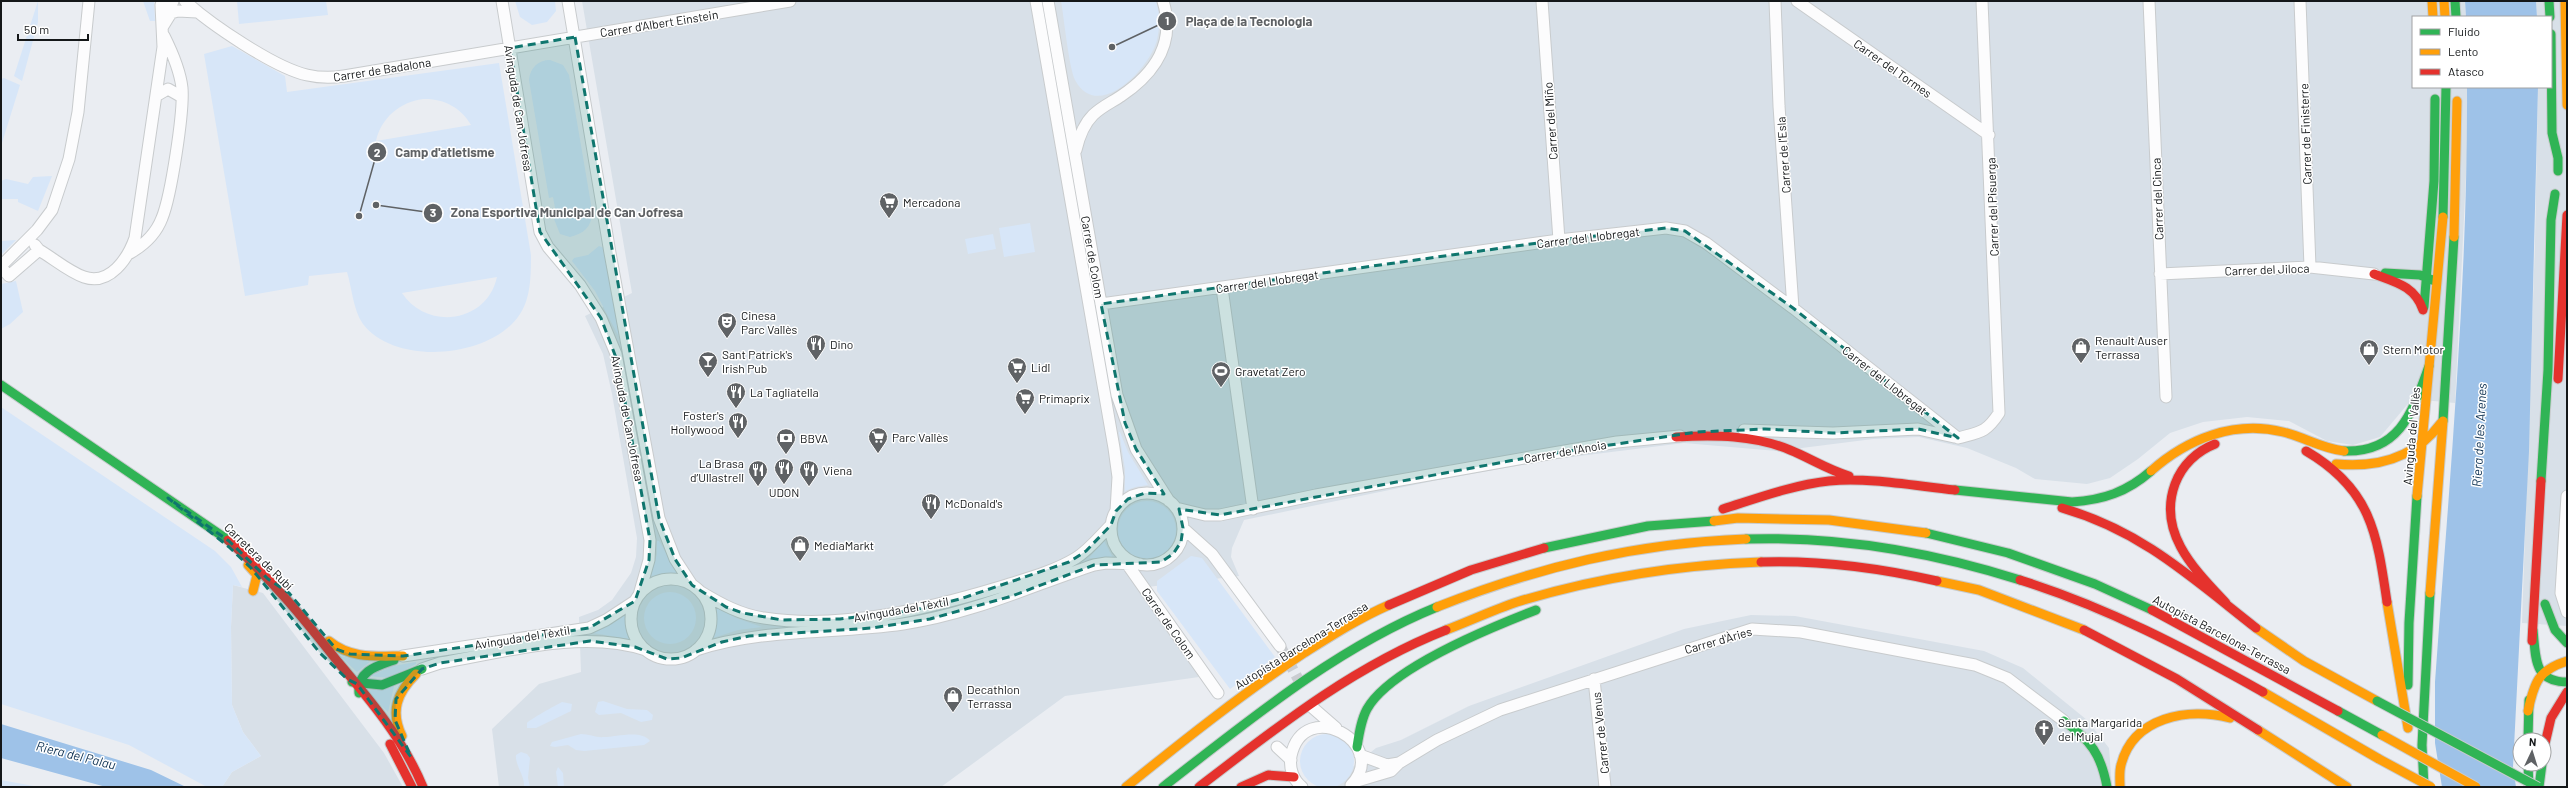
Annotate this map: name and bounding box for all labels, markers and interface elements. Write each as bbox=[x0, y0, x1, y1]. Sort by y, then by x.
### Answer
street label: Carrer d'Albert Einstein bbox=[599, 7, 719, 39]
callout: Plaça de la Tecnologia bbox=[1157, 9, 1320, 34]
text: 1 bbox=[1165, 13, 1169, 27]
text: Plaça de la Tecnologia bbox=[1186, 13, 1312, 29]
scale bar bbox=[18, 16, 88, 42]
legend bbox=[2412, 16, 2552, 88]
text: 50 m bbox=[24, 22, 49, 36]
text: Fluido bbox=[2448, 24, 2480, 38]
street label: Carrer del Tormes bbox=[1851, 36, 1935, 100]
street label: Avinguda de Can Jofresa bbox=[502, 44, 536, 172]
text: Lento bbox=[2448, 44, 2478, 58]
street label: Carrer de Badalona bbox=[332, 54, 432, 84]
text: Atasco bbox=[2448, 64, 2484, 78]
street label: Carrer del Miño bbox=[1540, 82, 1560, 160]
street label: Carrer de Finisterre bbox=[2296, 83, 2314, 185]
street label: Carrer de l'Esla bbox=[1773, 116, 1793, 194]
callout: Camp d'atletisme bbox=[367, 140, 502, 165]
text: Camp d'atletisme bbox=[395, 144, 495, 160]
text: 2 bbox=[374, 145, 381, 159]
street label: Carrer del Pisuerga bbox=[1983, 157, 2001, 257]
street label: Carrer del Cinca bbox=[2149, 158, 2165, 240]
supermarket icon: Mercadona bbox=[878, 191, 900, 219]
place label: Mercadona bbox=[903, 195, 960, 209]
callout: Zona Esportiva Municipal de Can Jofresa bbox=[423, 200, 691, 225]
text: Zona Esportiva Municipal de Can Jofresa bbox=[451, 204, 683, 220]
text: 3 bbox=[430, 205, 436, 219]
street label: Carrer de Colom bbox=[1079, 215, 1107, 299]
street label: Carrer del Llobregat bbox=[1536, 224, 1640, 250]
street label: Carrer del Jiloca bbox=[2224, 261, 2310, 277]
street label: Carrer del Llobregat bbox=[1215, 267, 1319, 295]
place label: Cinesa Parc Vallès bbox=[741, 308, 798, 336]
theatre icon: Cinesa Parc Vallès bbox=[716, 311, 738, 339]
restaurant icon: Dino bbox=[805, 333, 827, 361]
place label: Renault Auser Terrassa bbox=[2095, 333, 2168, 361]
shop icon: Renault Auser Terrassa bbox=[2070, 336, 2092, 364]
place label: Dino bbox=[830, 337, 853, 351]
shop icon: Stern Motor bbox=[2358, 338, 2380, 366]
place label: Stern Motor bbox=[2383, 342, 2445, 356]
street label: Carrer del Llobregat bbox=[1840, 343, 1930, 417]
place label: Sant Patrick's Irish Pub bbox=[722, 347, 793, 375]
bar icon: Sant Patrick's Irish Pub bbox=[697, 350, 719, 378]
street label: Avinguda de Can Jofresa bbox=[609, 354, 647, 482]
supermarket icon: Lidl bbox=[1006, 356, 1028, 384]
place label: Lidl bbox=[1031, 360, 1050, 374]
sports icon: Gravetat Zero bbox=[1210, 360, 1232, 388]
place label: Gravetat Zero bbox=[1235, 364, 1306, 378]
restaurant icon: La Tagliatella bbox=[725, 381, 747, 409]
water label: Riera de les Arenes bbox=[2468, 383, 2490, 487]
place label: La Tagliatella bbox=[750, 385, 819, 399]
street label: Avinguda del Vallès bbox=[2400, 386, 2422, 486]
supermarket icon: Primaprix bbox=[1014, 387, 1036, 415]
place label: Primaprix bbox=[1039, 391, 1090, 405]
place label: Foster's Hollywood bbox=[670, 408, 724, 436]
restaurant icon: Foster's Hollywood bbox=[727, 411, 749, 439]
supermarket icon: Parc Vallès bbox=[867, 426, 889, 454]
bank icon: BBVA bbox=[775, 427, 797, 455]
place label: Parc Vallès bbox=[892, 430, 949, 444]
place label: BBVA bbox=[800, 431, 828, 445]
street label: Carrer de l'Anoia bbox=[1523, 437, 1607, 465]
place label: La Brasa d’Ullastrell bbox=[690, 456, 744, 484]
restaurant icon: UDON bbox=[773, 457, 795, 485]
restaurant icon: La Brasa d’Ullastrell bbox=[747, 459, 769, 487]
restaurant icon: Viena bbox=[798, 459, 820, 487]
place label: Viena bbox=[823, 463, 852, 477]
place label: UDON bbox=[769, 485, 799, 499]
restaurant icon: McDonald's bbox=[920, 492, 942, 520]
place label: McDonald's bbox=[945, 496, 1003, 510]
street label: Carretera de Rubí bbox=[222, 520, 297, 593]
shop icon: MediaMarkt bbox=[789, 534, 811, 562]
place label: MediaMarkt bbox=[814, 538, 874, 552]
street label: Carrer de Colom bbox=[1139, 585, 1199, 661]
street label: Autopista Barcelona-Terrassa bbox=[2151, 592, 2293, 676]
street label: Avinguda del Tèxtil bbox=[852, 594, 950, 624]
street label: Autopista Barcelona-Terrassa bbox=[1232, 598, 1370, 692]
street label: Avinguda del Tèxtil bbox=[473, 623, 571, 651]
street label: Carrer d'Àries bbox=[1683, 624, 1753, 656]
place label: Decathlon Terrassa bbox=[967, 682, 1020, 710]
shop icon: Decathlon Terrassa bbox=[942, 685, 964, 713]
street label: Carrer de Venus bbox=[1589, 691, 1611, 775]
place label: Santa Margarida del Mujal bbox=[2058, 715, 2142, 743]
church icon: Santa Margarida del Mujal bbox=[2033, 718, 2055, 746]
north arrow bbox=[2512, 732, 2552, 772]
text: N bbox=[2529, 735, 2537, 748]
water label: Riera del Palau bbox=[35, 737, 118, 773]

